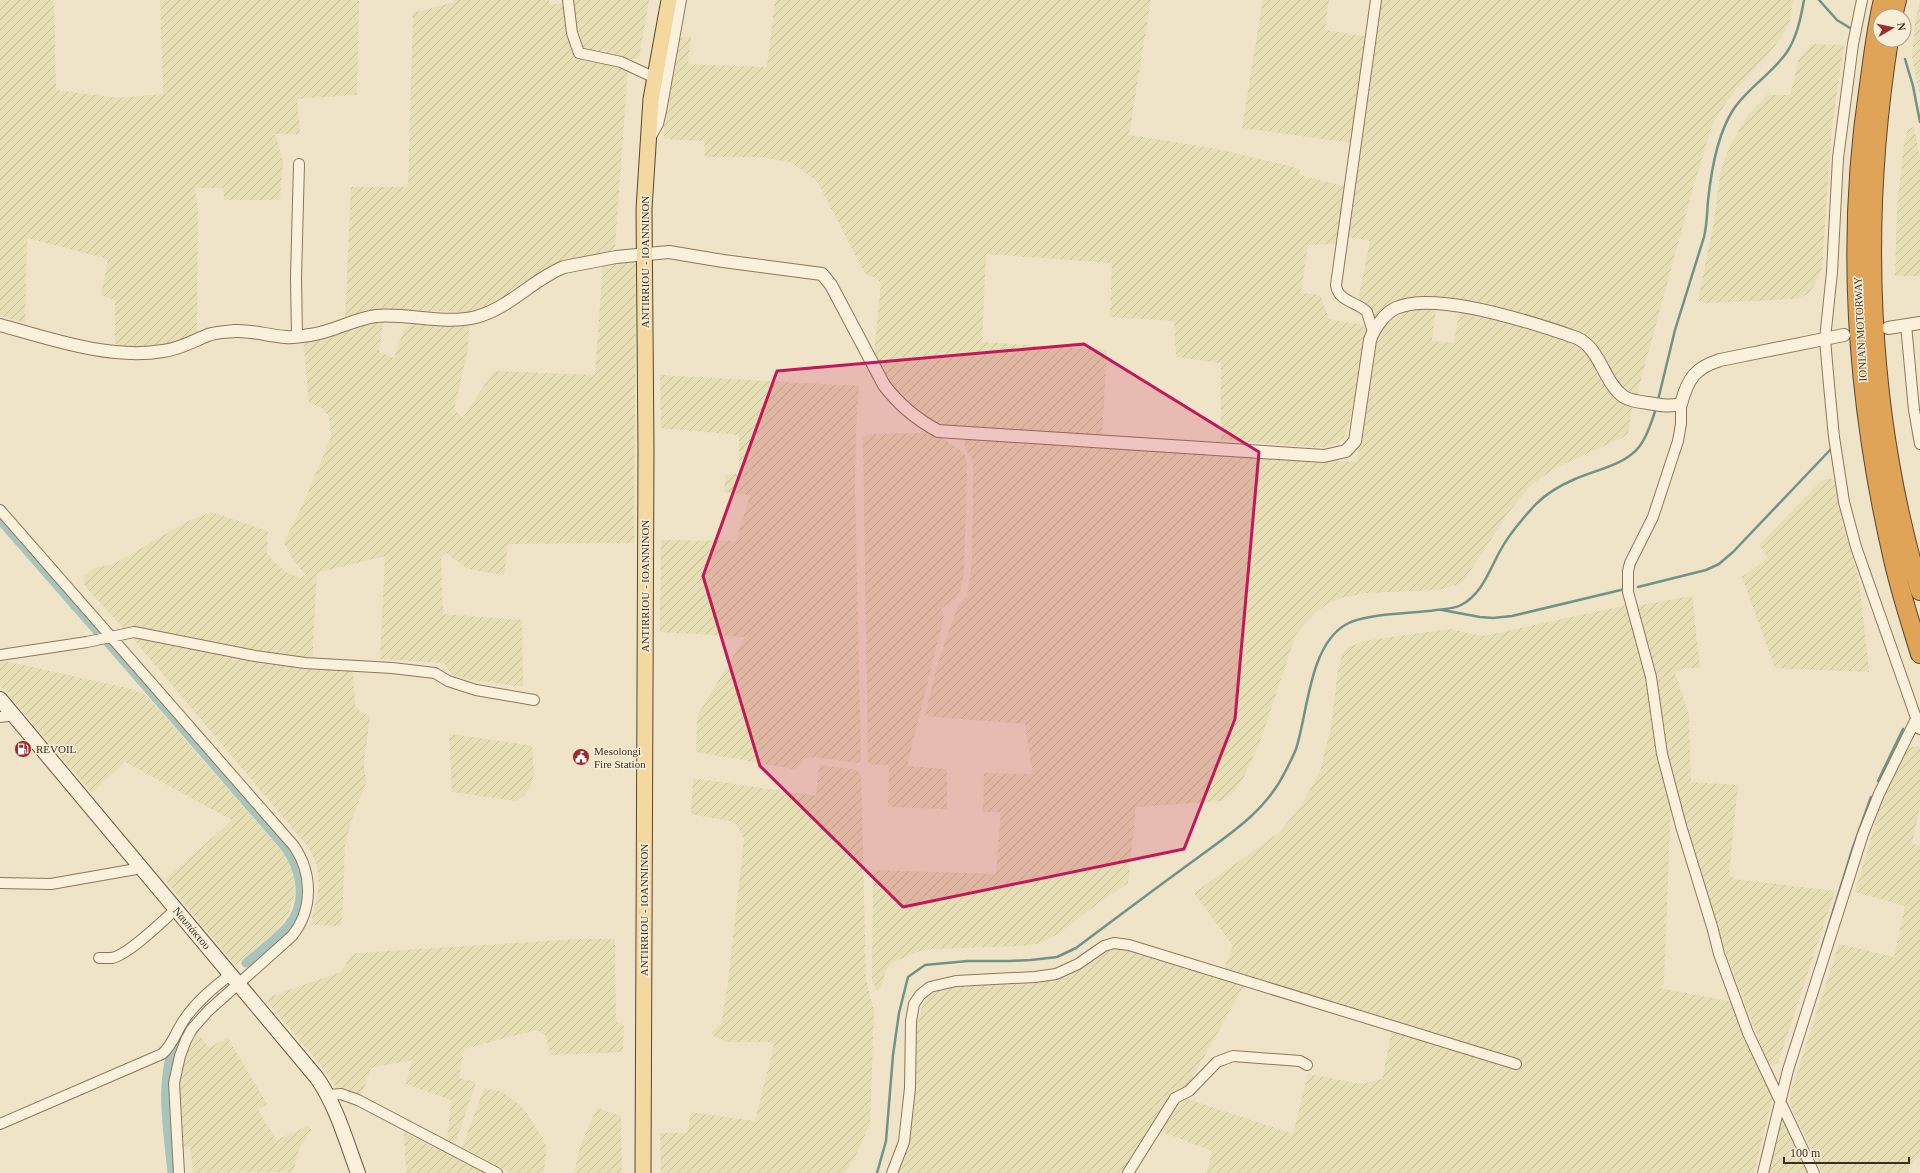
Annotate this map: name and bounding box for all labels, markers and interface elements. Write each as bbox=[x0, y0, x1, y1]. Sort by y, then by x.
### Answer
north arrow bbox=[1872, 8, 1912, 48]
text: N bbox=[1895, 22, 1908, 31]
street label: ANTIRRIOU - IOANNINON bbox=[639, 196, 651, 328]
street label: IONIAN MOTORWAY bbox=[1851, 276, 1869, 382]
street label: ANTIRRIOU - IOANNINON bbox=[639, 520, 651, 652]
fuel station icon: REVOIL bbox=[13, 739, 33, 759]
place label: REVOIL bbox=[36, 743, 77, 755]
place label: Mesolongi Fire Station bbox=[594, 745, 646, 770]
public building icon: Mesolongi Fire Station bbox=[571, 747, 591, 767]
street label: ANTIRRIOU - IOANNINON bbox=[638, 844, 650, 976]
street label: Ναυπάκτου bbox=[171, 904, 213, 952]
scale bar bbox=[1784, 1139, 1909, 1165]
text: 100 m bbox=[1790, 1146, 1821, 1160]

